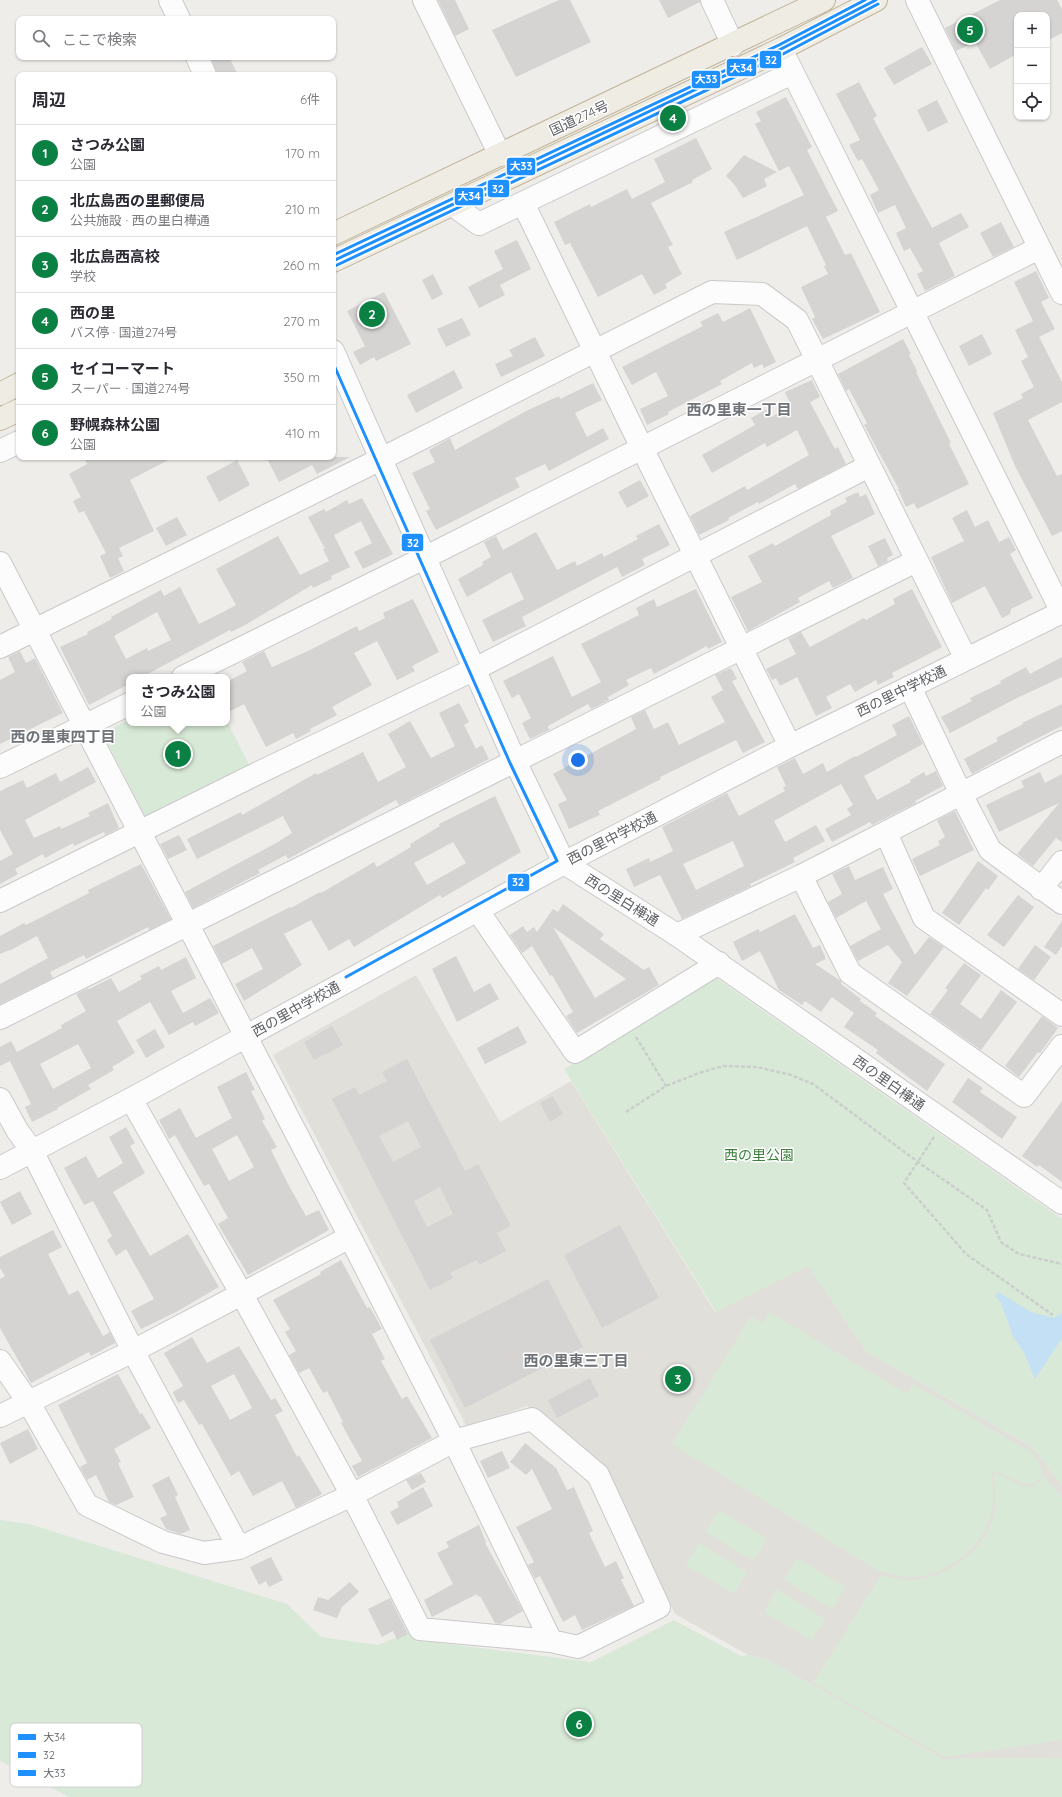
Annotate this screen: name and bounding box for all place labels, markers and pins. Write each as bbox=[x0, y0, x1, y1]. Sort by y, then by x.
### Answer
pin: 5 bbox=[957, 15, 983, 45]
pin: 4 bbox=[660, 103, 686, 133]
pin: 2 bbox=[359, 299, 385, 329]
pin: 1 bbox=[165, 739, 191, 769]
pin: 3 bbox=[665, 1364, 691, 1394]
pin: 6 bbox=[566, 1709, 592, 1739]

